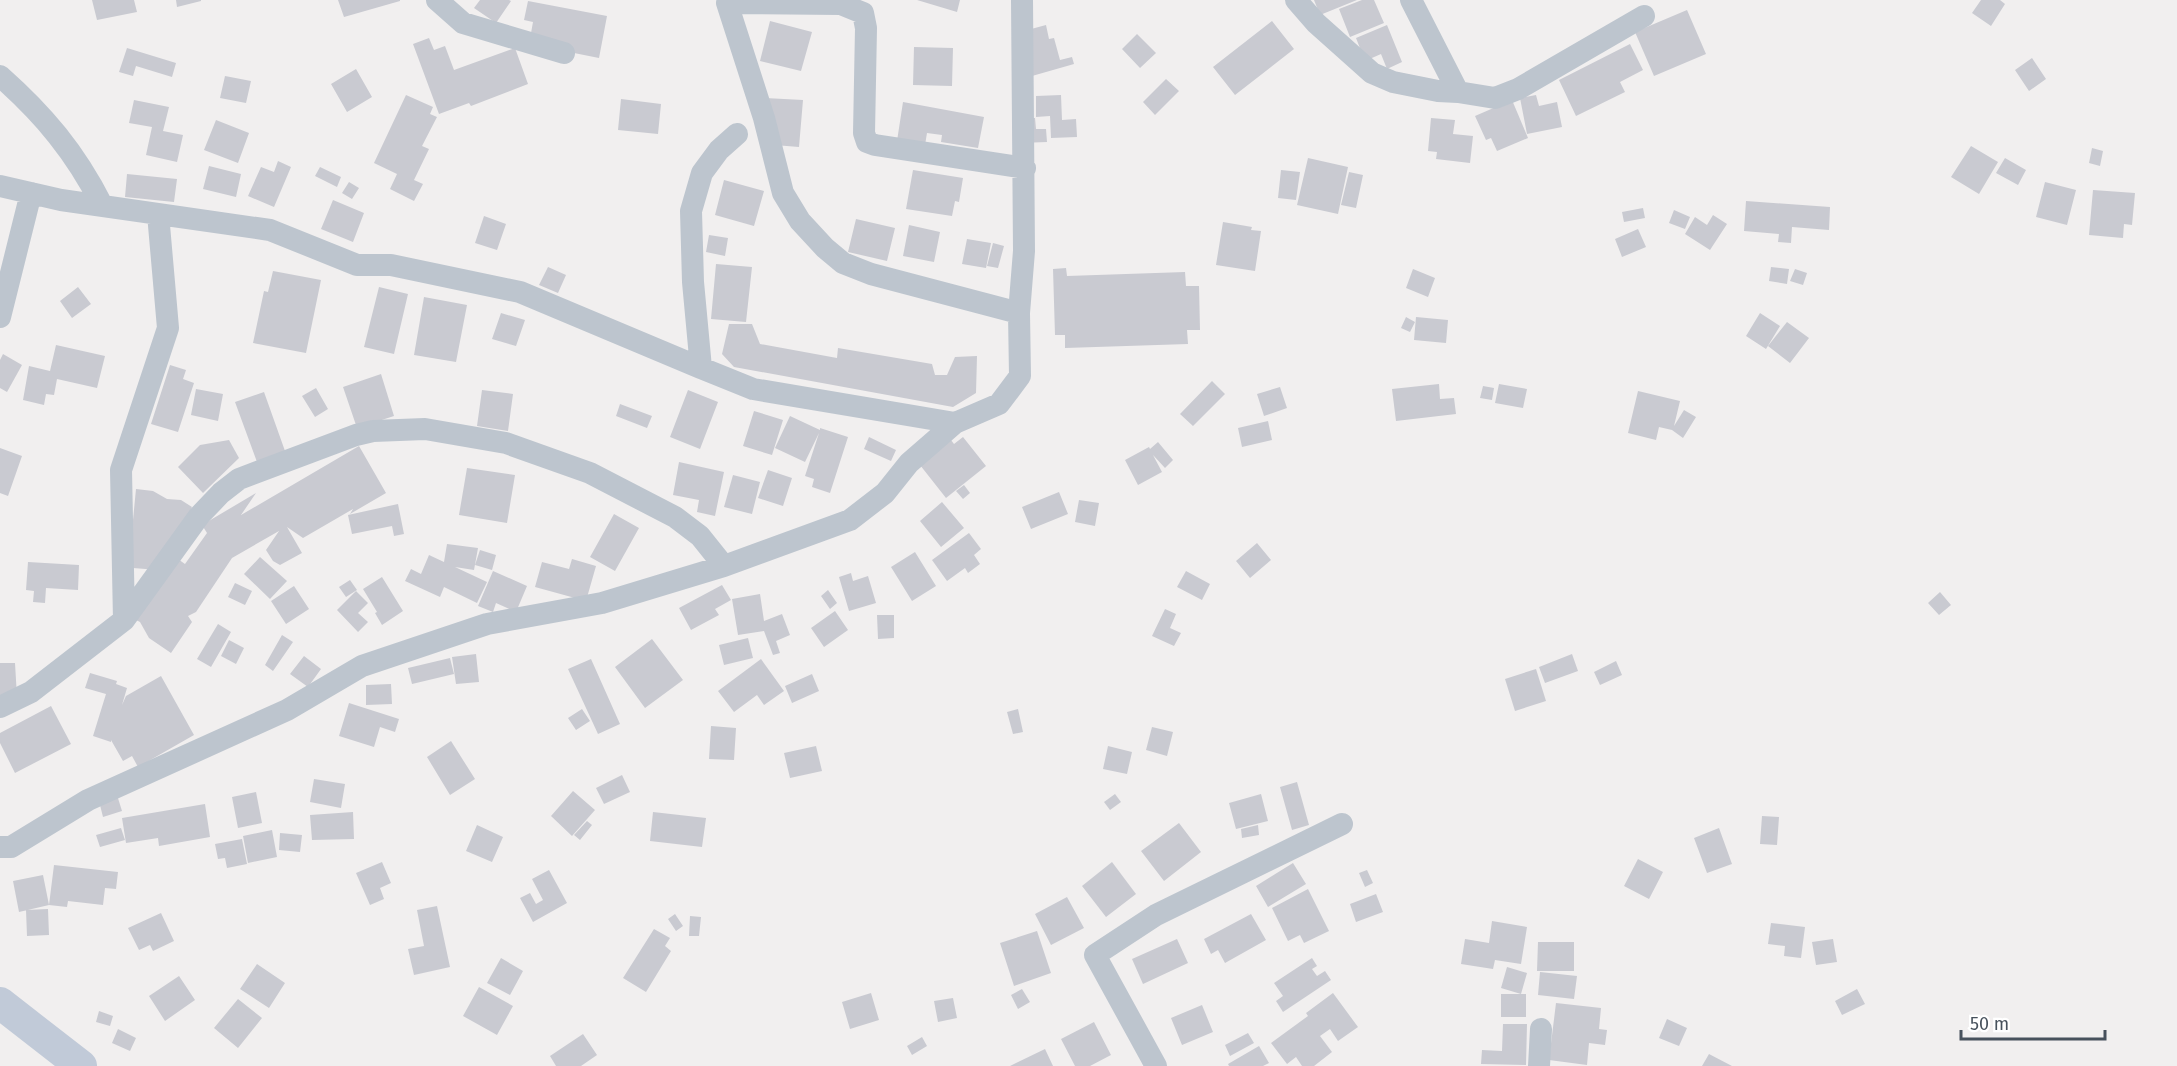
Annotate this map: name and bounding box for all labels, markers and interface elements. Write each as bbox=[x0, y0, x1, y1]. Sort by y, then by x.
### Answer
scale bar bbox=[1961, 1003, 2105, 1041]
text: 50 m bbox=[1970, 1013, 2009, 1035]

